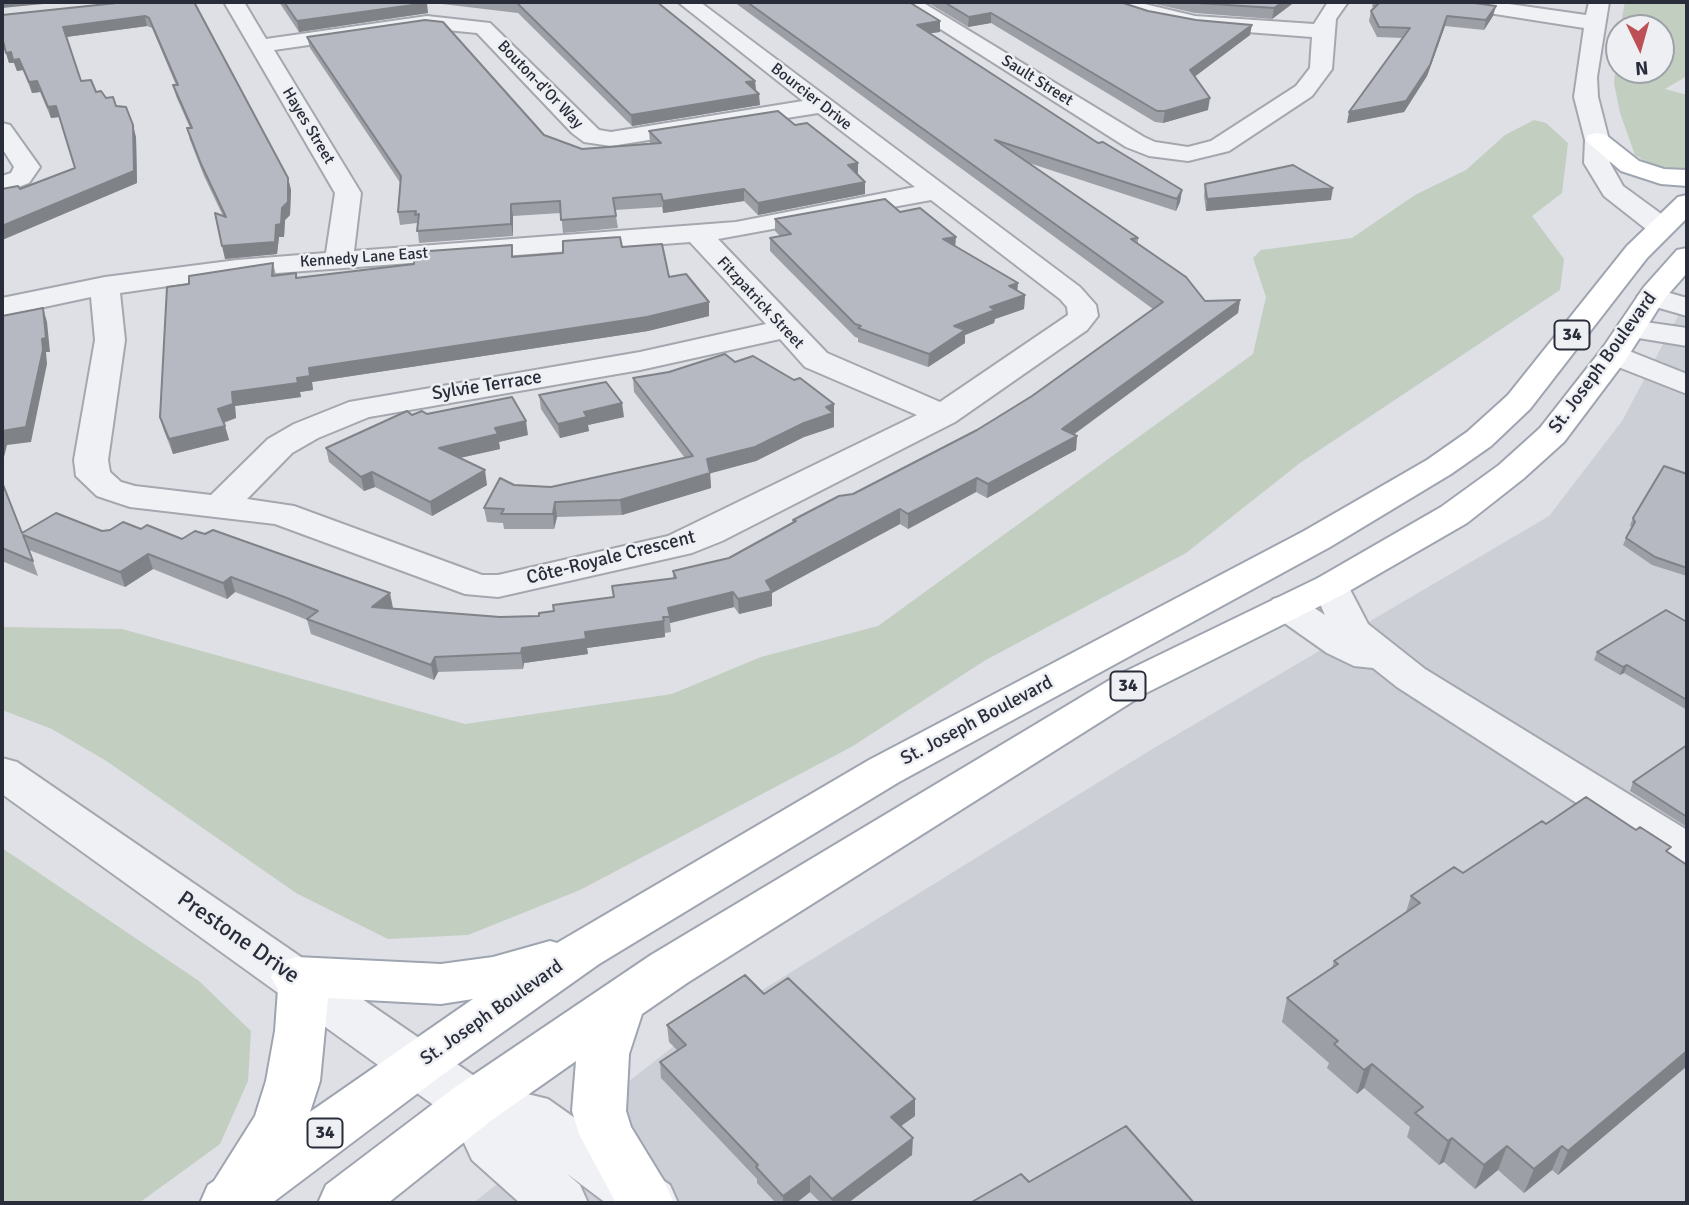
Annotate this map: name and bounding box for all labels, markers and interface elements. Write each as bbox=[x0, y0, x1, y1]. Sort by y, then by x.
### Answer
north arrow bbox=[1605, 14, 1675, 84]
street label: Bouton-d'Or Way bbox=[493, 37, 587, 133]
street label: Sault Street bbox=[998, 51, 1076, 111]
text: N bbox=[1634, 55, 1649, 80]
street label: Bourcier Drive bbox=[767, 59, 855, 135]
street label: Hayes Street bbox=[278, 84, 338, 168]
street label: Kennedy Lane East bbox=[299, 244, 429, 272]
street label: Fitzpatrick Street bbox=[712, 253, 808, 353]
street label: St. Joseph Boulevard bbox=[1544, 288, 1662, 438]
road number: 34 bbox=[1554, 320, 1590, 349]
street label: Sylvie Terrace bbox=[431, 366, 543, 406]
street label: Côte-Royale Crescent bbox=[524, 526, 698, 590]
street label: St. Joseph Boulevard bbox=[897, 671, 1057, 771]
road number: 34 bbox=[1110, 672, 1146, 700]
street label: Prestone Drive bbox=[172, 886, 304, 990]
street label: St. Joseph Boulevard bbox=[416, 955, 568, 1071]
road number: 34 bbox=[308, 1118, 342, 1148]

